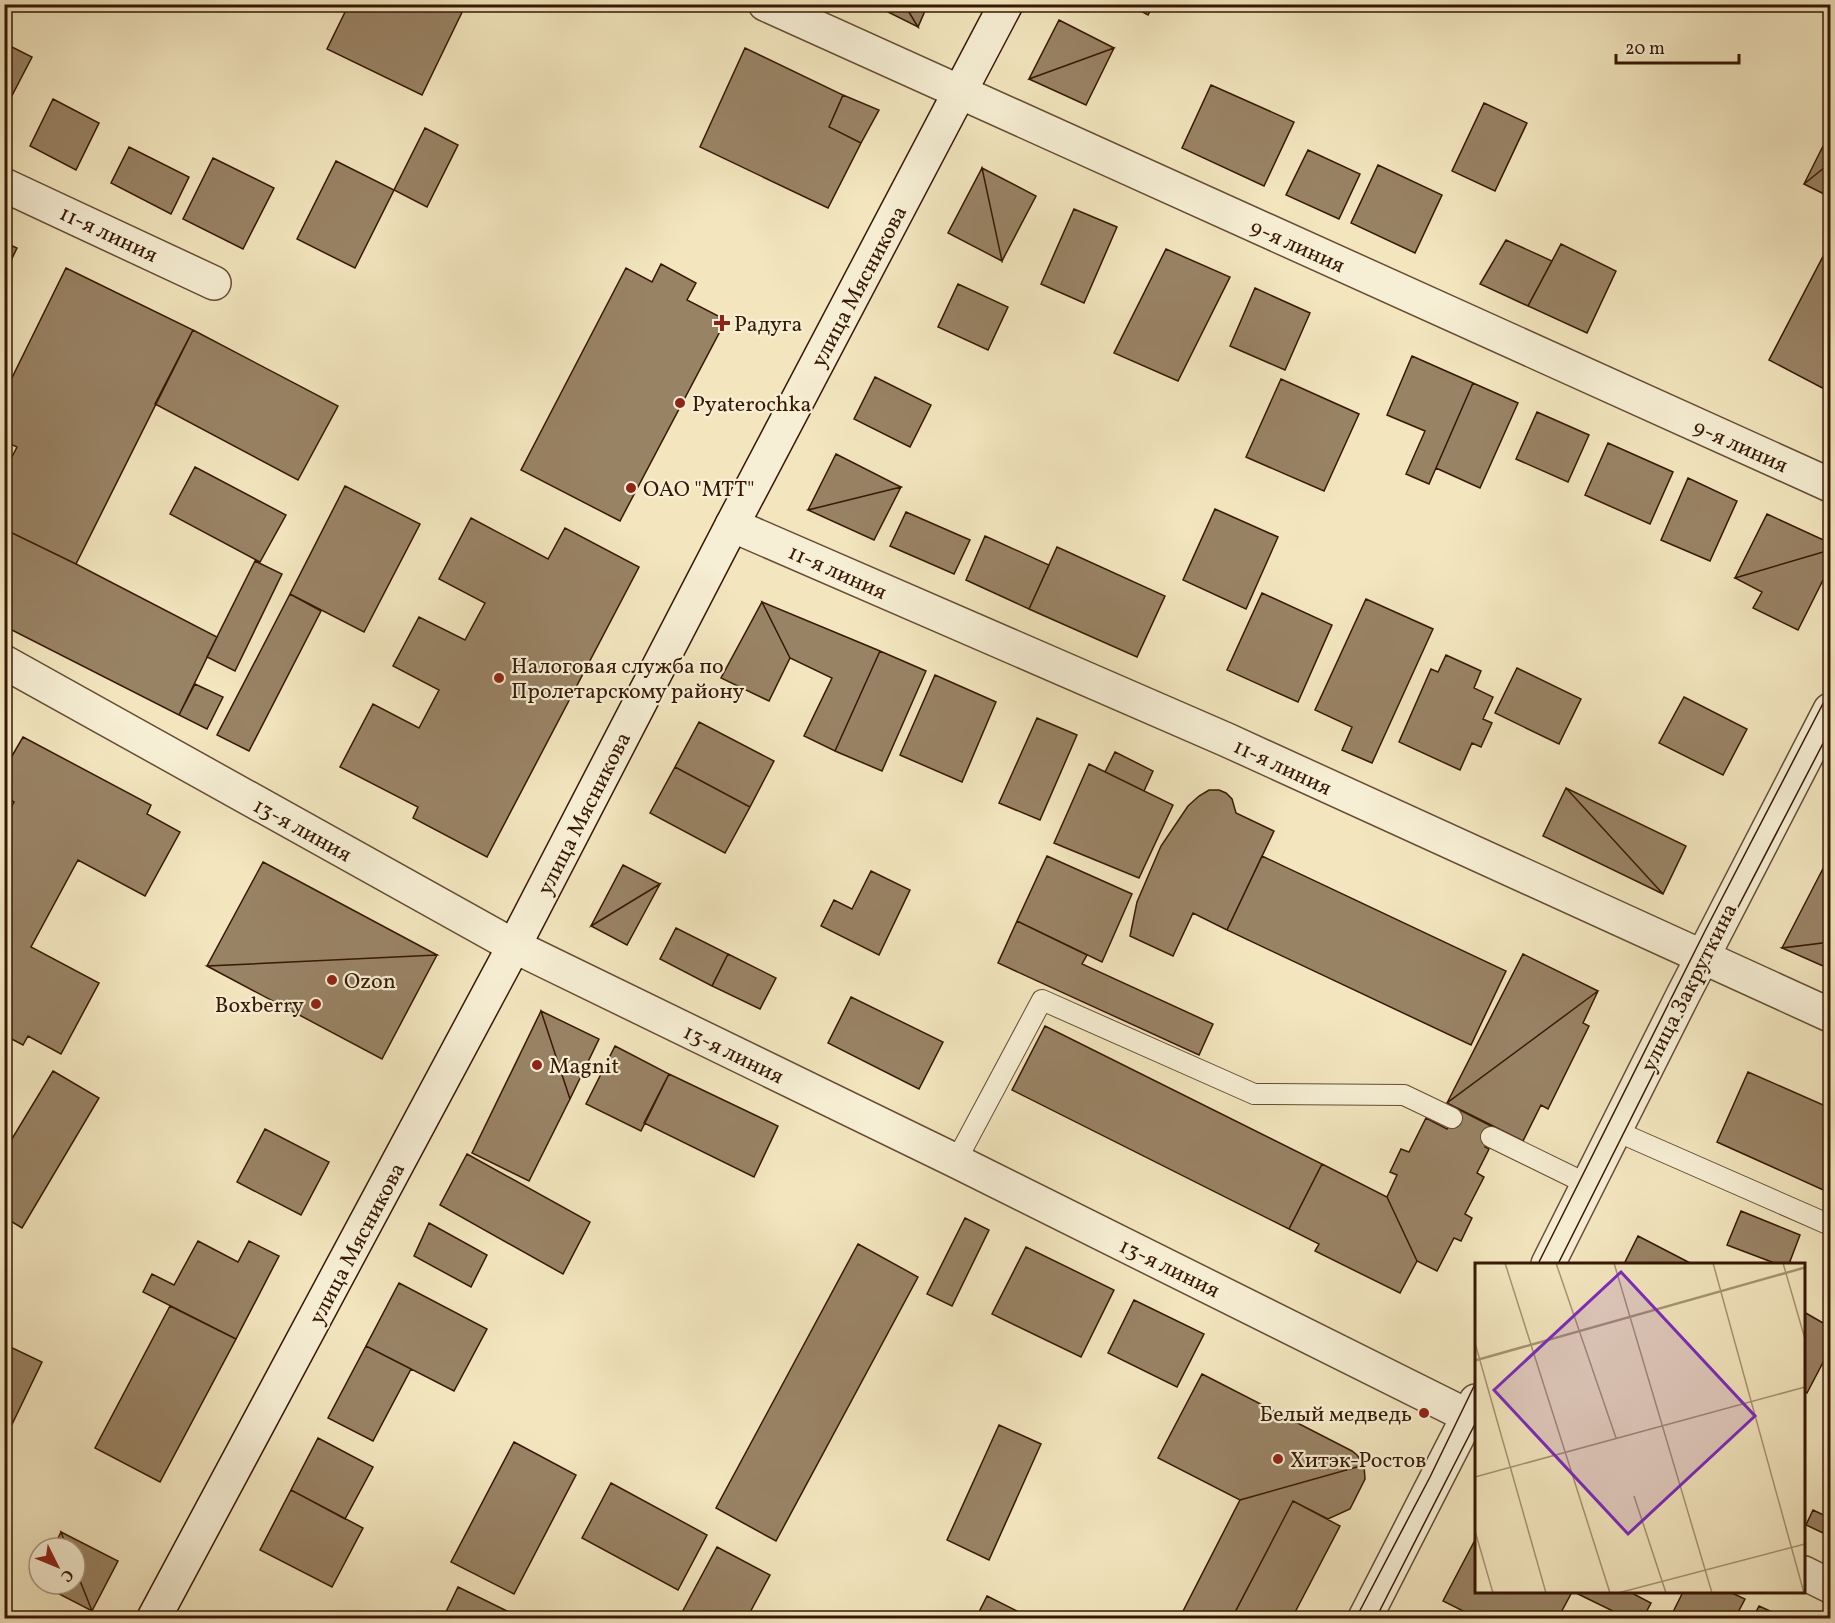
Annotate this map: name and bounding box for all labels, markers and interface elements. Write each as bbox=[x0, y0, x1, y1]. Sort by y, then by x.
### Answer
scale bar bbox=[1616, 27, 1739, 65]
text: 20 m bbox=[1625, 37, 1665, 62]
street label: 11-я линия bbox=[54, 199, 162, 272]
street label: улица Мясникова bbox=[804, 201, 916, 374]
street label: 9-я линия bbox=[1245, 213, 1349, 282]
place label: Радуга bbox=[734, 310, 802, 341]
marker: Радуга bbox=[715, 316, 729, 330]
place label: Pyaterochka bbox=[692, 390, 812, 421]
marker: Pyaterochka bbox=[673, 396, 687, 410]
street label: 9-я линия bbox=[1688, 413, 1792, 482]
place label: ОАО "МТТ" bbox=[643, 475, 755, 506]
marker: ОАО "МТТ" bbox=[624, 481, 638, 495]
street label: 11-я линия bbox=[783, 538, 891, 609]
place label: Налоговая служба по Пролетарскому району bbox=[511, 652, 745, 708]
marker: Налоговая служба по Пролетарскому району bbox=[492, 671, 506, 685]
street label: улица Мясникова bbox=[531, 727, 640, 901]
street label: 11-я линия bbox=[1228, 732, 1336, 805]
street label: 13-я линия bbox=[247, 791, 357, 871]
street label: улица Закруткина bbox=[1634, 898, 1746, 1078]
place label: Ozon bbox=[344, 967, 396, 998]
marker: Ozon bbox=[325, 973, 339, 987]
place label: Boxberry bbox=[215, 991, 304, 1022]
marker: Boxberry bbox=[309, 997, 323, 1011]
street label: 13-я линия bbox=[677, 1018, 788, 1093]
place label: Magnit bbox=[549, 1052, 619, 1083]
marker: Magnit bbox=[530, 1058, 544, 1072]
street label: улица Мясникова bbox=[302, 1158, 414, 1331]
street label: 13-я линия bbox=[1113, 1232, 1224, 1307]
inset map bbox=[1475, 1263, 1805, 1593]
place label: Белый медведь bbox=[1260, 1400, 1412, 1431]
marker: Белый медведь bbox=[1417, 1406, 1431, 1420]
place label: Хитэк-Ростов bbox=[1290, 1446, 1426, 1477]
marker: Хитэк-Ростов bbox=[1271, 1452, 1285, 1466]
north arrow bbox=[27, 1536, 87, 1596]
text: С bbox=[55, 1564, 78, 1586]

